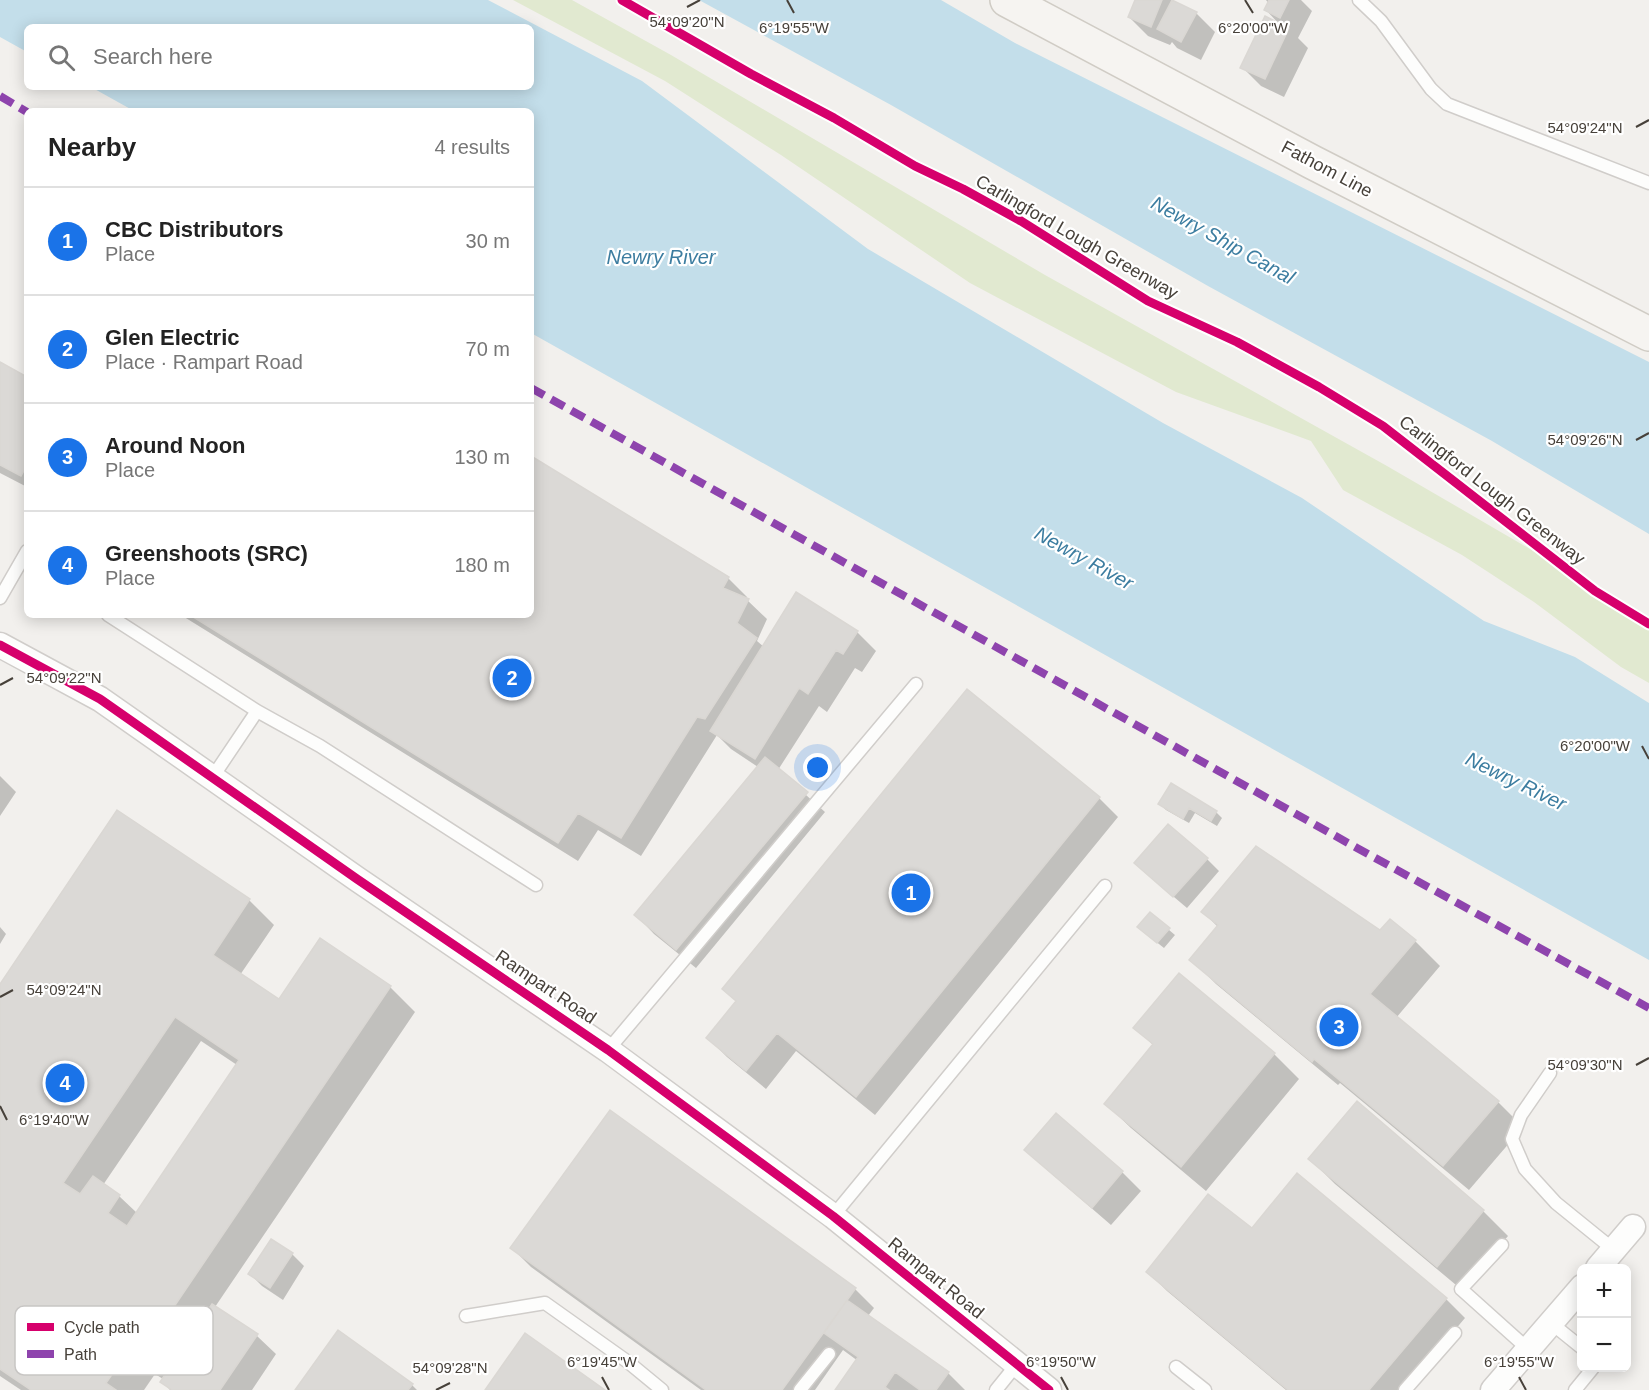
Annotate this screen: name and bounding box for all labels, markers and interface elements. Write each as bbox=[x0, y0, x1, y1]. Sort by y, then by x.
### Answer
text: 54°09'20"N bbox=[649, 13, 725, 30]
text: 6°19'55"W bbox=[759, 19, 830, 36]
text: 6°20'00"W bbox=[1218, 19, 1289, 36]
search box bbox=[24, 24, 534, 90]
icon: search bbox=[45, 41, 78, 74]
text: Search here bbox=[93, 44, 213, 69]
text: 54°09'24"N bbox=[1547, 119, 1623, 136]
text: Nearby bbox=[48, 132, 136, 162]
text: 4 results bbox=[434, 136, 510, 158]
street label: Fathom Line bbox=[1278, 137, 1376, 201]
street label: Carlingford Lough Greenway bbox=[972, 171, 1182, 303]
water label: Newry Ship Canal bbox=[1148, 192, 1299, 289]
text: CBC Distributors bbox=[105, 217, 283, 242]
text: 1 bbox=[62, 230, 73, 252]
text: 30 m bbox=[466, 230, 510, 252]
text: Place bbox=[105, 243, 155, 265]
water label: Newry River bbox=[607, 246, 717, 268]
text: Glen Electric bbox=[105, 325, 240, 350]
text: 2 bbox=[62, 338, 73, 360]
text: 70 m bbox=[466, 338, 510, 360]
text: Place · Rampart Road bbox=[105, 351, 303, 373]
street label: Carlingford Lough Greenway bbox=[1395, 411, 1589, 569]
text: 54°09'26"N bbox=[1547, 431, 1623, 448]
text: Around Noon bbox=[105, 433, 246, 458]
text: 3 bbox=[62, 446, 73, 468]
text: 130 m bbox=[454, 446, 510, 468]
text: Place bbox=[105, 459, 155, 481]
water label: Newry River bbox=[1031, 522, 1138, 595]
text: Greenshoots (SRC) bbox=[105, 541, 308, 566]
text: 4 bbox=[62, 554, 73, 576]
text: 180 m bbox=[454, 554, 510, 576]
text: Place bbox=[105, 567, 155, 589]
pin: 2 bbox=[492, 656, 532, 700]
text: 54°09'22"N bbox=[26, 669, 102, 686]
text: 6°20'00"W bbox=[1560, 737, 1631, 754]
water label: Newry River bbox=[1462, 747, 1571, 815]
your location bbox=[803, 753, 832, 782]
pin: 1 bbox=[892, 870, 930, 916]
street label: Rampart Road bbox=[492, 946, 600, 1028]
text: 54°09'24"N bbox=[26, 981, 102, 998]
pin: 3 bbox=[1320, 1004, 1358, 1050]
text: 54°09'30"N bbox=[1547, 1056, 1623, 1073]
pin: 4 bbox=[46, 1060, 84, 1106]
text: 6°19'40"W bbox=[19, 1111, 90, 1128]
street label: Rampart Road bbox=[884, 1233, 988, 1323]
map controls bbox=[1577, 1264, 1631, 1372]
button: + bbox=[1577, 1264, 1631, 1318]
legend bbox=[15, 1306, 213, 1375]
button: − bbox=[1577, 1318, 1631, 1372]
text: Cycle path bbox=[64, 1319, 140, 1336]
text: Path bbox=[64, 1346, 97, 1363]
text: 6°19'45"W bbox=[567, 1353, 638, 1370]
text: 6°19'50"W bbox=[1026, 1353, 1097, 1370]
text: 6°19'55"W bbox=[1484, 1353, 1555, 1370]
text: 54°09'28"N bbox=[412, 1359, 488, 1376]

